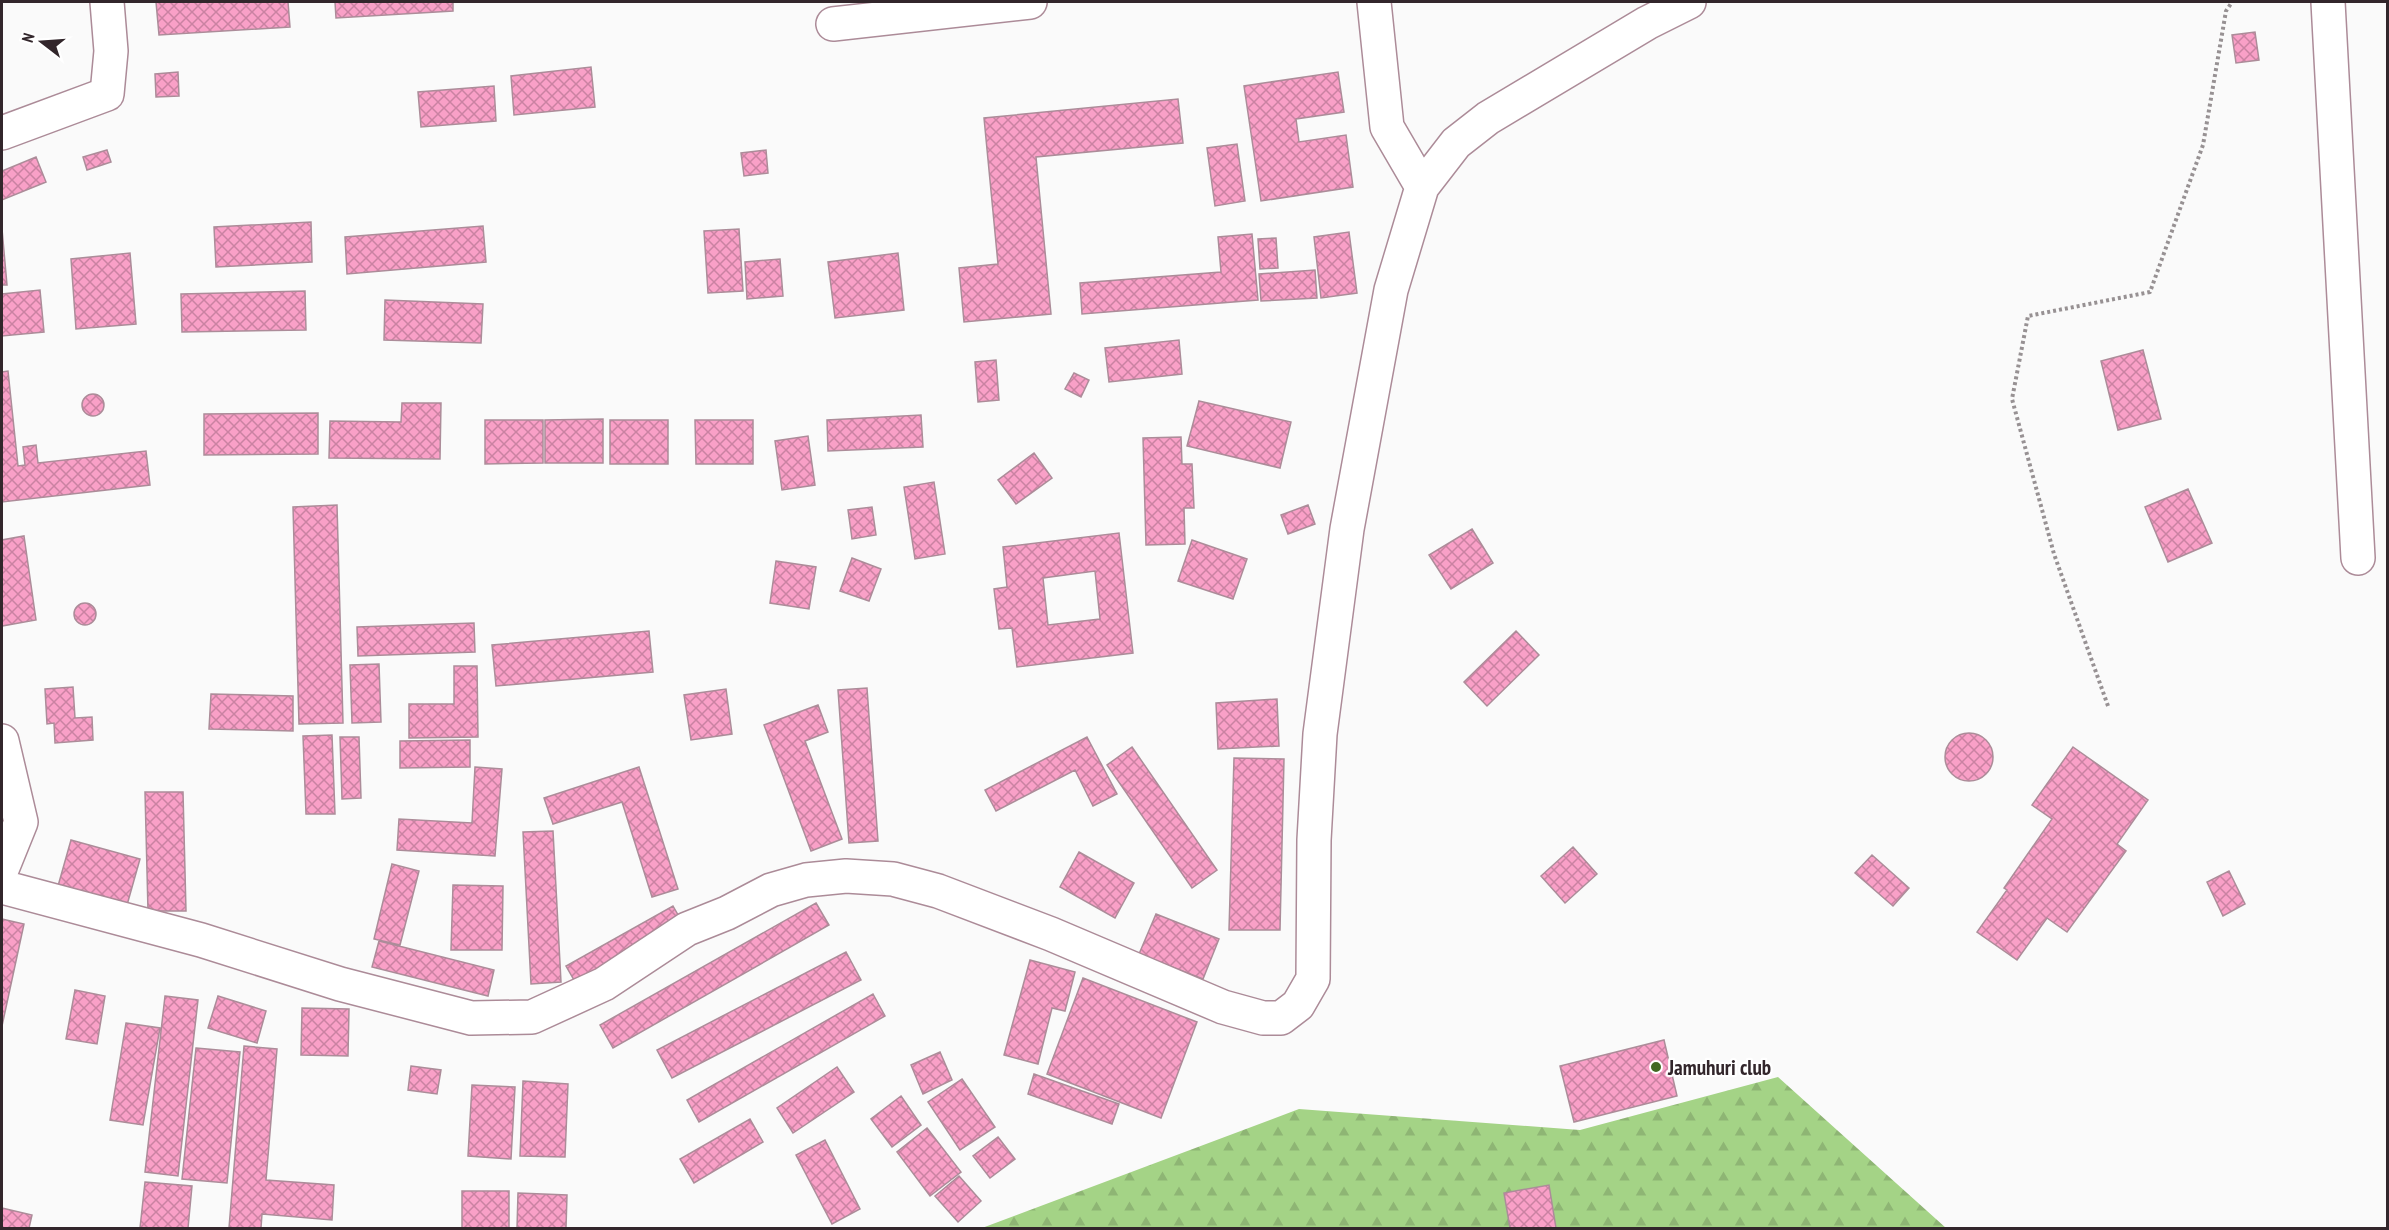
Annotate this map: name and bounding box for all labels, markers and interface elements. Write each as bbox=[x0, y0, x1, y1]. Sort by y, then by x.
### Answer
north arrow bbox=[12, 12, 72, 72]
text: N bbox=[17, 31, 38, 45]
place label: Jamuhuri club bbox=[1667, 1054, 1771, 1081]
marker: Jamuhuri club bbox=[1649, 1060, 1663, 1074]

